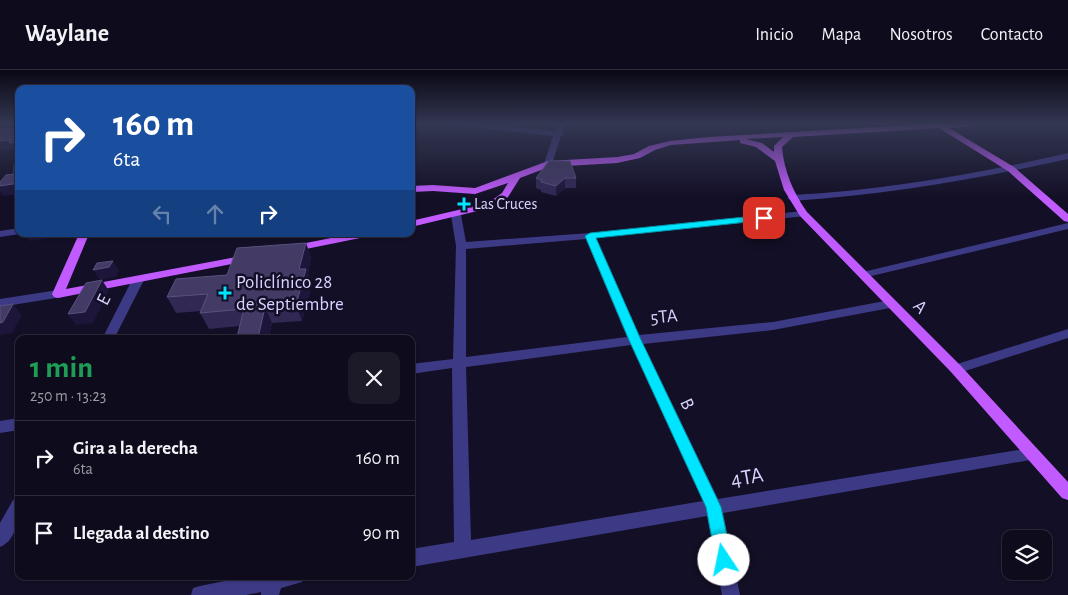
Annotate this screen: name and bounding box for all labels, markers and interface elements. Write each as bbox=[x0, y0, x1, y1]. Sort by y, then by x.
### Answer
text: Waylane bbox=[25, 22, 109, 46]
text: Inicio bbox=[755, 26, 794, 44]
text: Mapa bbox=[822, 26, 861, 44]
text: Nosotros bbox=[889, 26, 953, 44]
text: Contacto bbox=[981, 26, 1043, 44]
icon: right bbox=[30, 105, 95, 170]
text: 160 m bbox=[113, 107, 194, 142]
text: 6ta bbox=[113, 148, 141, 170]
place label: Las Cruces bbox=[474, 196, 537, 212]
pin bbox=[743, 197, 785, 239]
marker: Las Cruces bbox=[458, 198, 470, 210]
icon: left bbox=[148, 200, 176, 228]
icon: ahead bbox=[201, 200, 229, 228]
icon: right bbox=[254, 200, 282, 228]
icon: arrive bbox=[750, 204, 778, 232]
place label: Policlínico 28 de Septiembre bbox=[236, 273, 344, 314]
marker: Policlínico 28 de Septiembre bbox=[218, 286, 232, 300]
street label: E bbox=[93, 292, 115, 308]
street label: A bbox=[909, 296, 931, 318]
street label: 5TA bbox=[649, 306, 679, 328]
button: close bbox=[348, 352, 400, 404]
text: 1 min bbox=[30, 353, 93, 383]
text: 250 m · 13:23 bbox=[30, 388, 106, 404]
street label: B bbox=[676, 395, 698, 413]
text: Gira a la derecha bbox=[73, 439, 198, 458]
icon: right bbox=[30, 444, 58, 472]
text: 160 m bbox=[356, 449, 400, 468]
text: 6ta bbox=[73, 461, 93, 477]
street label: 4TA bbox=[729, 463, 765, 491]
icon: arrive bbox=[30, 519, 58, 547]
text: Llegada al destino bbox=[73, 524, 210, 543]
text: 90 m bbox=[363, 524, 400, 543]
map controls bbox=[1002, 530, 1052, 580]
button: layers bbox=[1002, 530, 1052, 580]
position arrow bbox=[697, 533, 749, 585]

